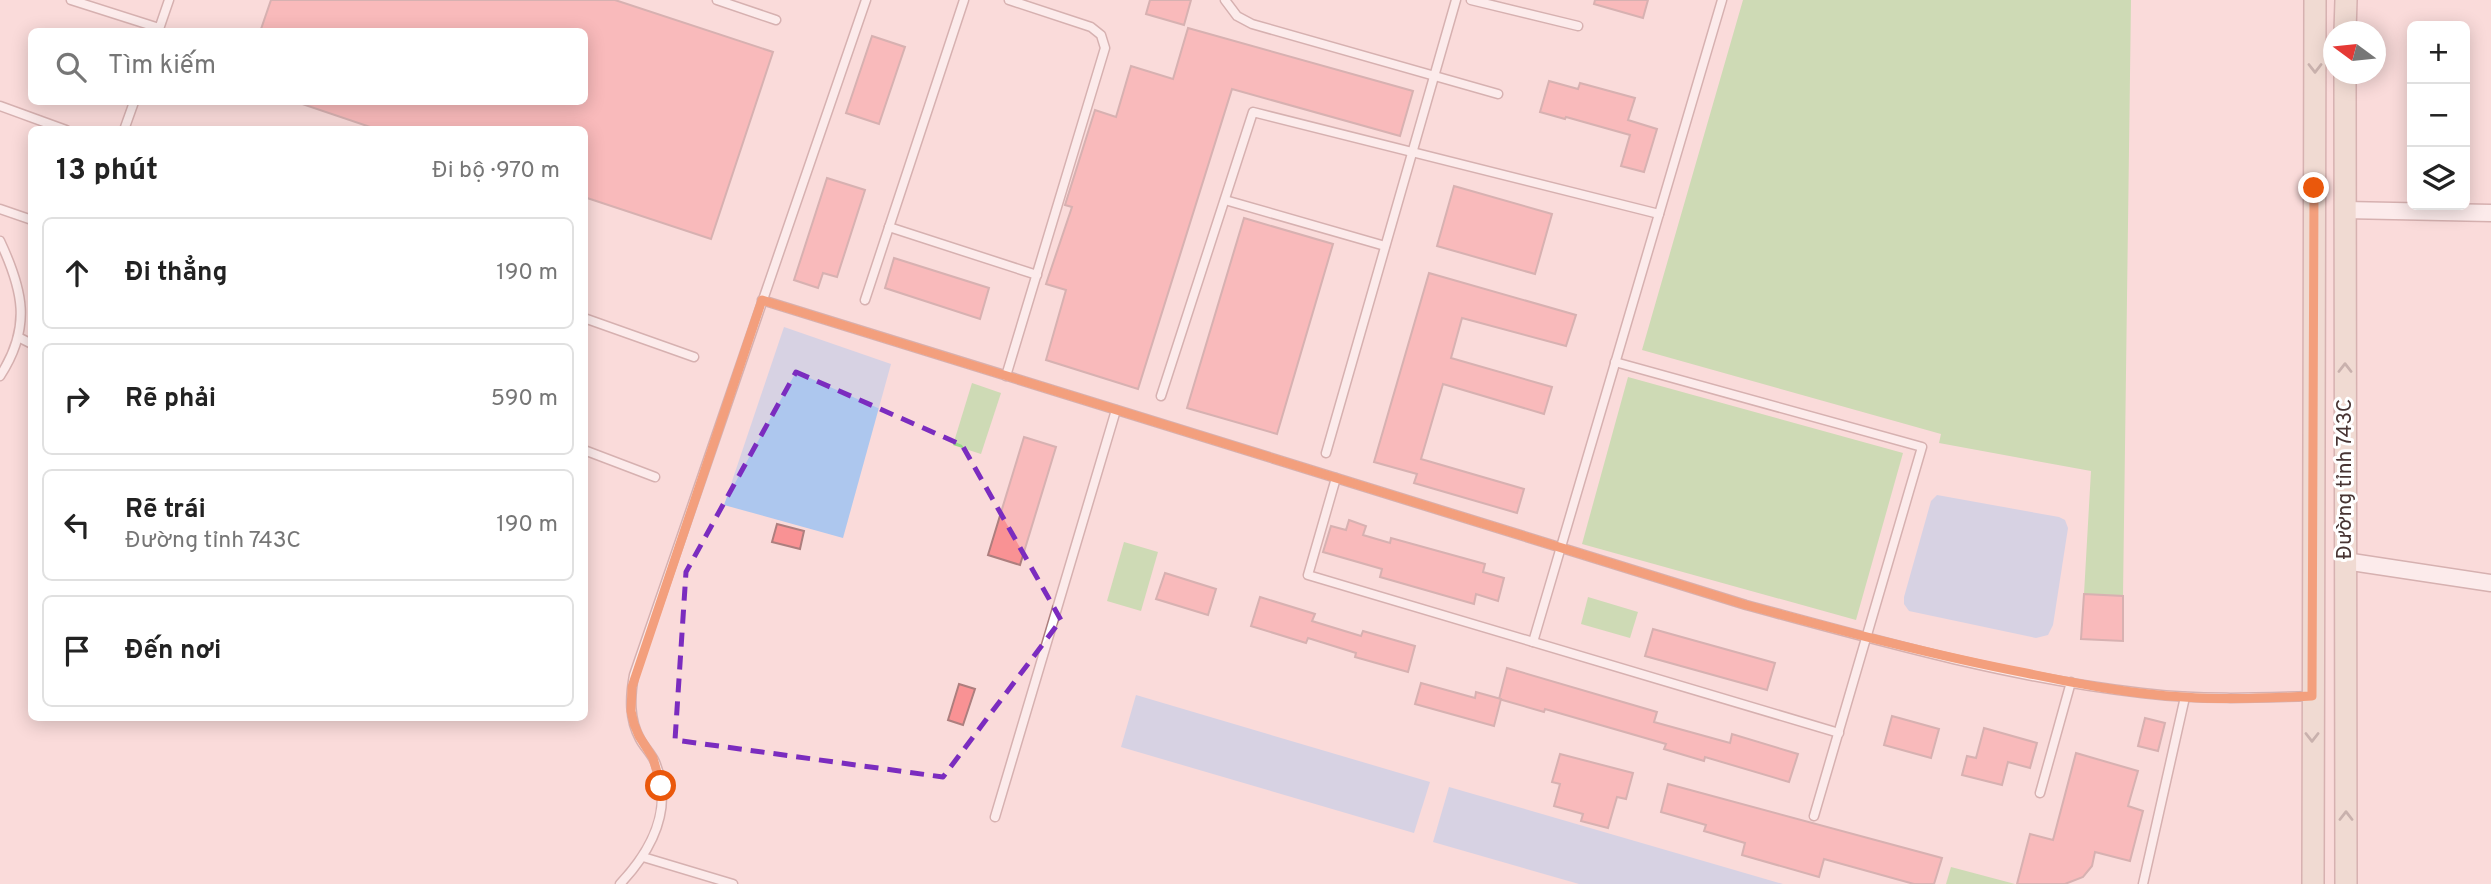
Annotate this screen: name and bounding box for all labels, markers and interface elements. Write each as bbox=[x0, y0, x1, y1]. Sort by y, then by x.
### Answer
north arrow bbox=[2323, 21, 2386, 84]
map controls bbox=[2407, 21, 2470, 210]
button: + bbox=[2407, 21, 2470, 84]
search box bbox=[28, 28, 588, 105]
icon: search bbox=[52, 48, 90, 86]
text: Tìm kiếm bbox=[108, 50, 216, 83]
one-way arrow bbox=[2307, 63, 2323, 74]
button: − bbox=[2407, 84, 2470, 147]
button: layers bbox=[2407, 147, 2470, 210]
text: 13 phút bbox=[56, 153, 158, 190]
text: Đi bộ · 970 m bbox=[432, 157, 560, 186]
route end bbox=[2298, 172, 2329, 203]
icon: ahead bbox=[58, 254, 96, 292]
text: Đi thẳng bbox=[125, 257, 227, 290]
text: 190 m bbox=[496, 259, 558, 288]
one-way arrow bbox=[2337, 362, 2353, 373]
icon: right bbox=[58, 380, 96, 418]
text: Rẽ phải bbox=[125, 383, 216, 416]
text: 590 m bbox=[491, 385, 558, 414]
street label: Đường tỉnh 743C bbox=[2332, 399, 2359, 559]
text: Rẽ trái bbox=[125, 494, 206, 527]
icon: left bbox=[58, 506, 96, 544]
text: 190 m bbox=[496, 511, 558, 540]
text: Đường tỉnh 743C bbox=[125, 527, 301, 556]
icon: arrive bbox=[58, 632, 96, 670]
text: Đến nơi bbox=[125, 635, 221, 668]
one-way arrow bbox=[2305, 731, 2320, 742]
route start bbox=[645, 770, 676, 801]
one-way arrow bbox=[2338, 810, 2354, 821]

